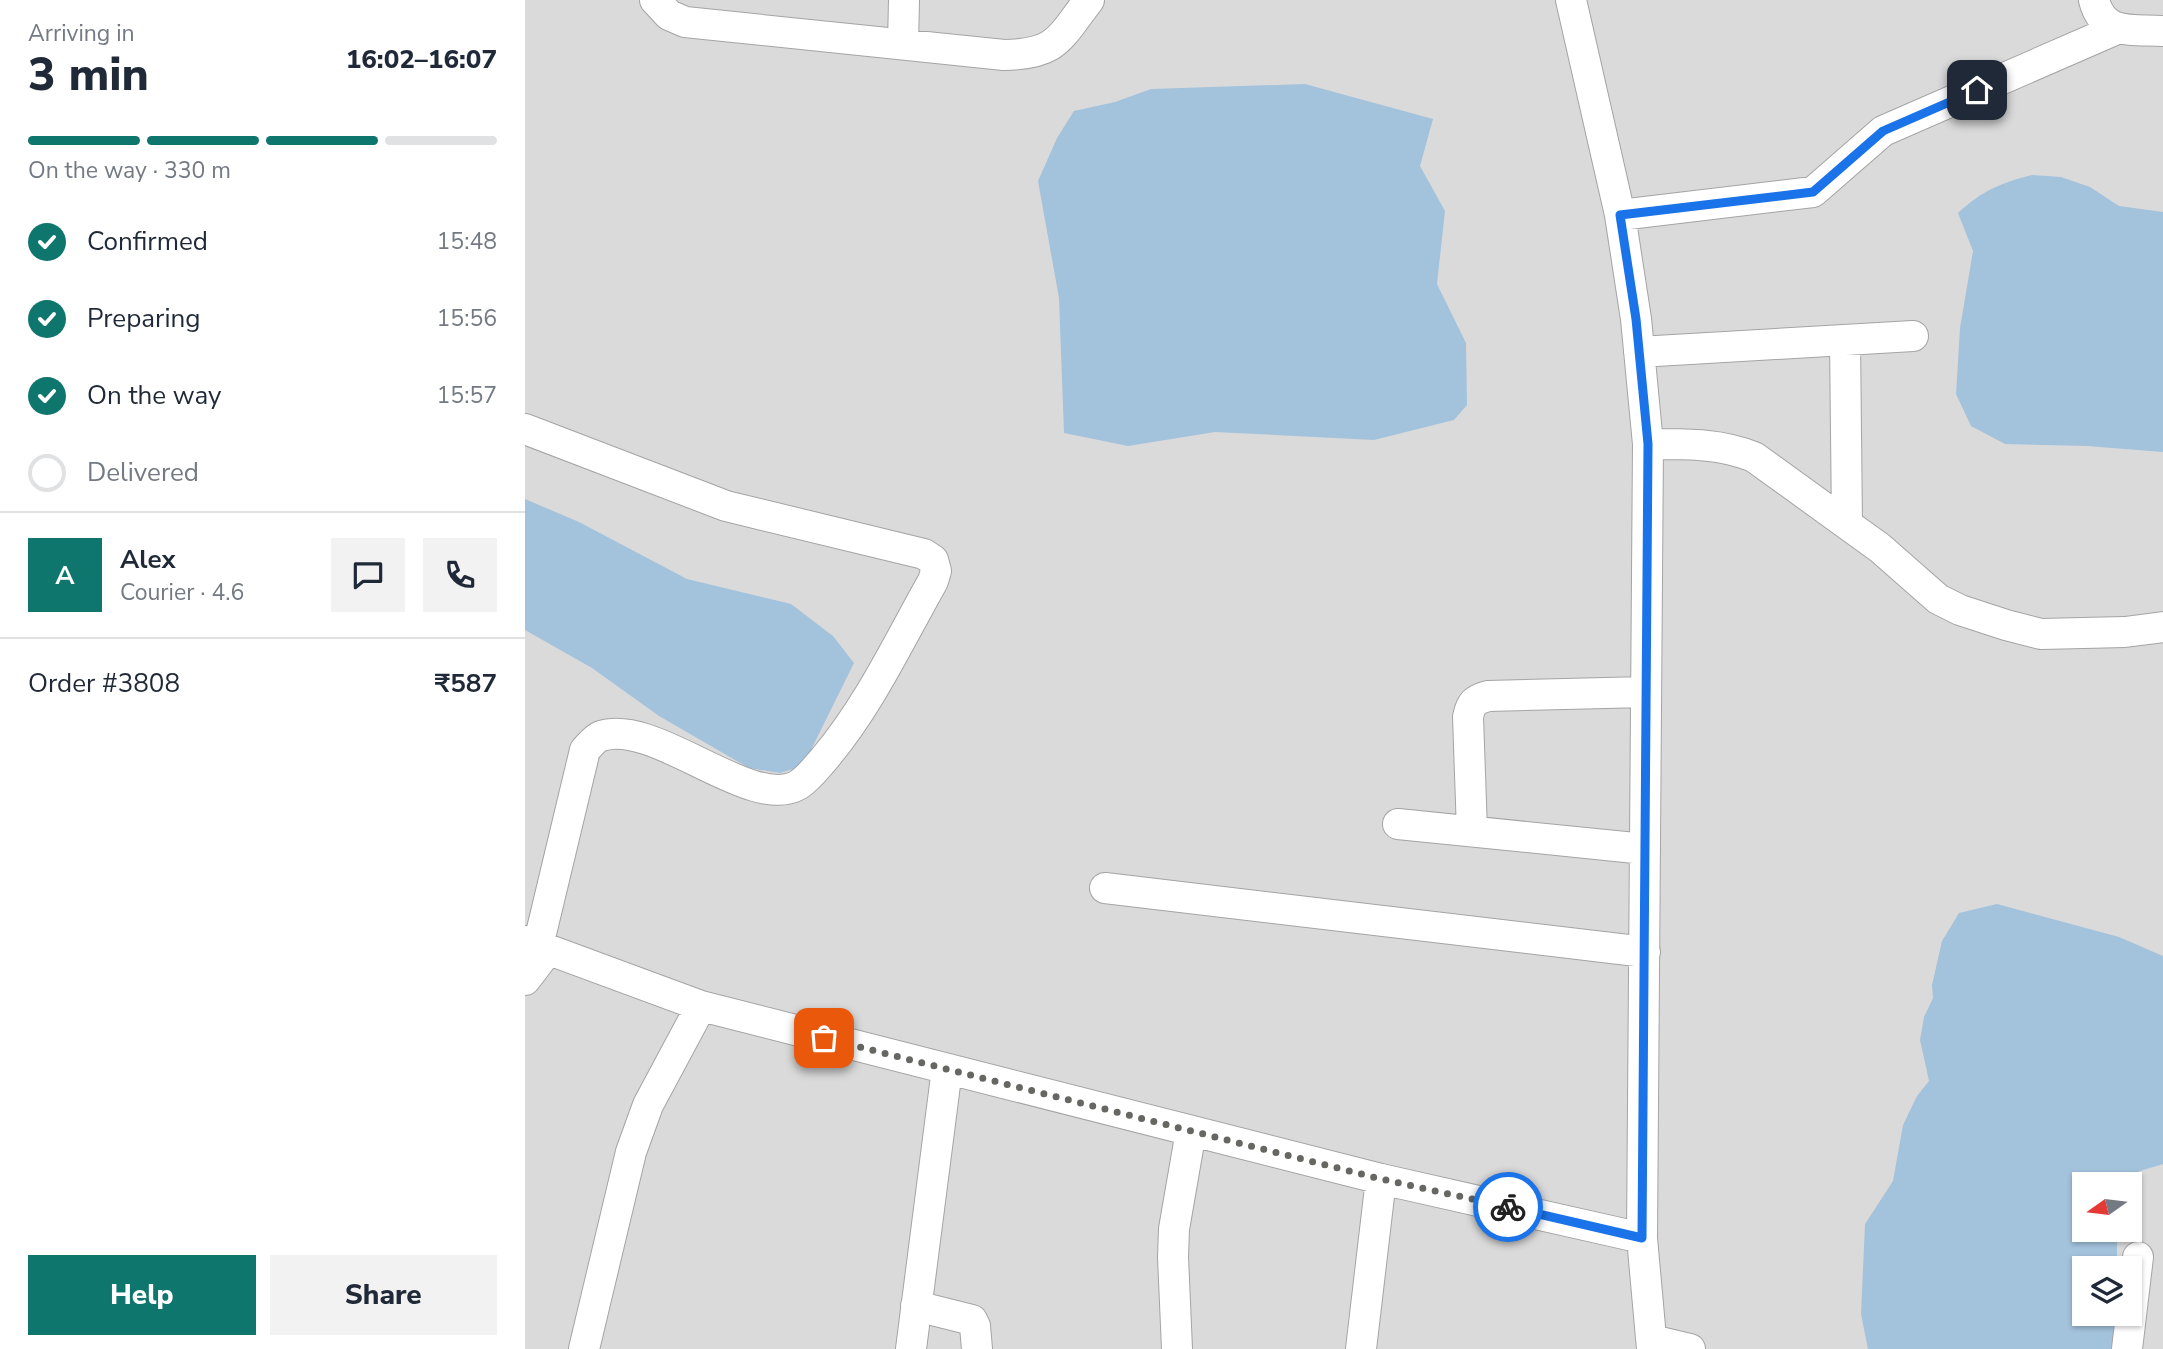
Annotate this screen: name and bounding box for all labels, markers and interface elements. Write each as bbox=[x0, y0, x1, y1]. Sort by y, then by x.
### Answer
text: Arriving in bbox=[28, 18, 135, 49]
text: 16:02–16:07 bbox=[346, 42, 497, 77]
text: 3 min bbox=[28, 43, 149, 106]
pin bbox=[1947, 60, 2007, 120]
icon: home bbox=[1958, 71, 1996, 109]
text: On the way · 330 m bbox=[28, 155, 231, 186]
icon: check bbox=[28, 223, 66, 261]
text: Confirmed bbox=[87, 224, 208, 259]
text: 15:48 bbox=[437, 226, 497, 257]
icon: check bbox=[28, 300, 66, 338]
text: Preparing bbox=[87, 301, 200, 336]
text: 15:56 bbox=[437, 303, 497, 334]
icon: check bbox=[28, 377, 66, 415]
text: On the way bbox=[87, 378, 221, 413]
text: 15:57 bbox=[437, 380, 497, 411]
text: Delivered bbox=[87, 455, 199, 490]
button: chat bbox=[331, 538, 405, 612]
button: phone bbox=[423, 538, 497, 612]
text: Alex bbox=[120, 542, 176, 577]
text: A bbox=[55, 558, 75, 593]
text: Courier · 4.6 bbox=[120, 577, 244, 608]
text: Order #3808 bbox=[28, 666, 180, 701]
text: ₹587 bbox=[435, 666, 497, 701]
pin bbox=[794, 1008, 854, 1068]
icon: bag bbox=[805, 1019, 843, 1057]
courier bbox=[1473, 1172, 1543, 1242]
north arrow bbox=[2072, 1172, 2142, 1242]
map controls bbox=[2072, 1172, 2142, 1326]
icon: bike bbox=[1489, 1188, 1527, 1226]
button: Help bbox=[28, 1255, 256, 1335]
button: Share bbox=[270, 1255, 497, 1335]
button: layers bbox=[2072, 1256, 2142, 1326]

